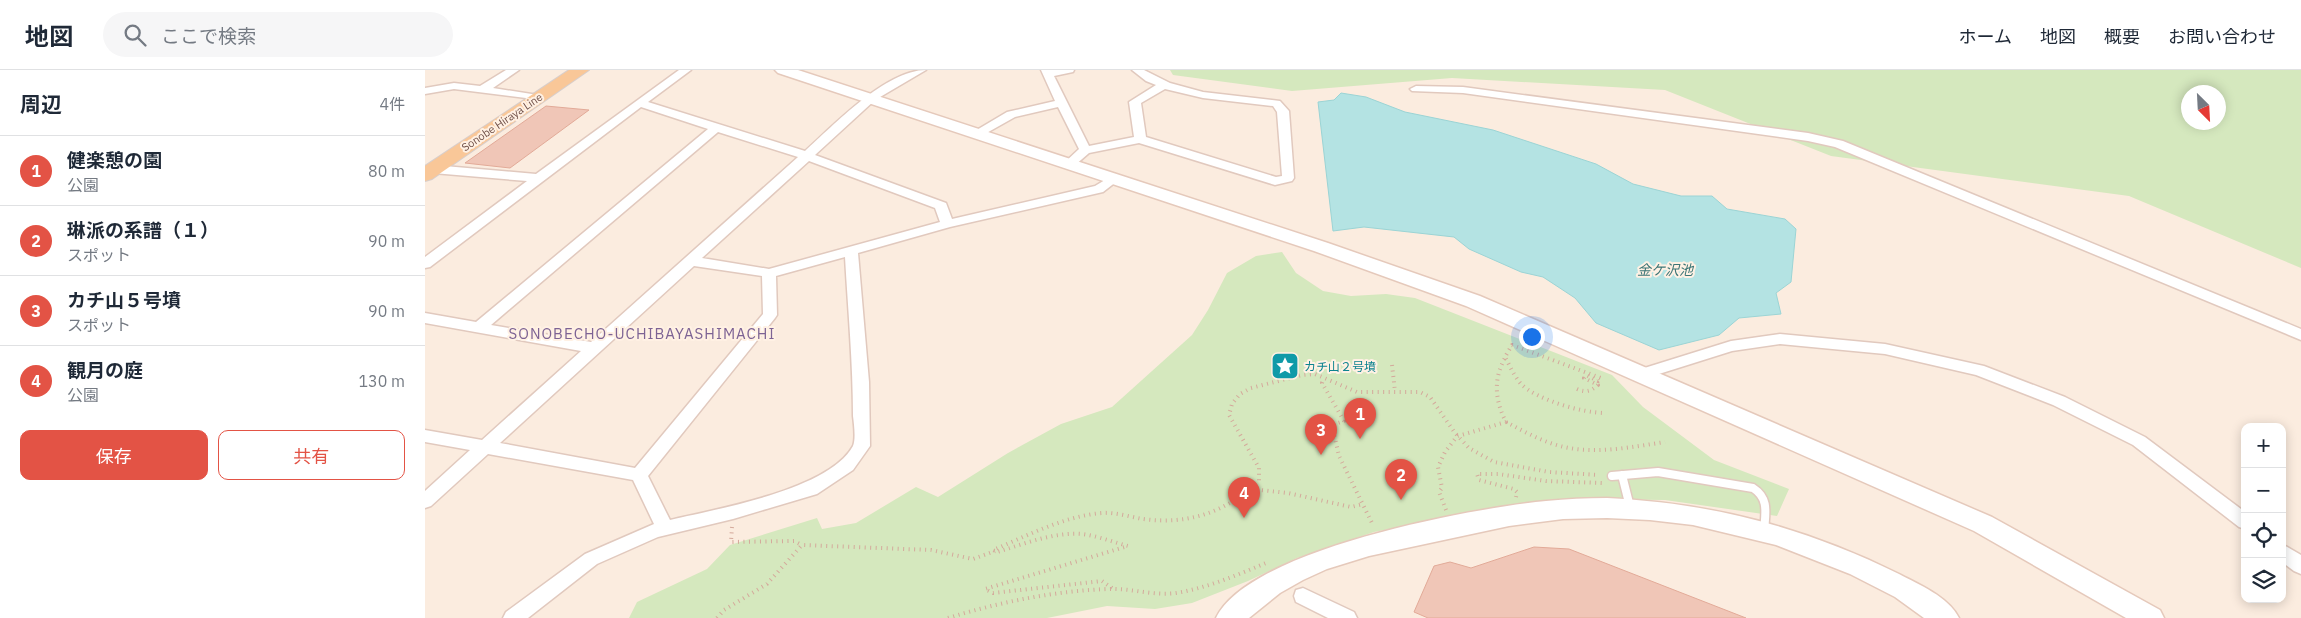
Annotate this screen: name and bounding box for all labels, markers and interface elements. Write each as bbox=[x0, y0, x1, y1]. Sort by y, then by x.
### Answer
search box bbox=[103, 12, 453, 57]
text: 地図 bbox=[25, 20, 73, 52]
icon: search bbox=[121, 21, 149, 49]
text: ここで検索 bbox=[161, 24, 256, 48]
text: ホーム bbox=[1959, 25, 2012, 48]
text: 地図 bbox=[2040, 25, 2076, 48]
text: 概要 bbox=[2104, 25, 2140, 48]
text: お問い合わせ bbox=[2168, 25, 2276, 48]
north arrow bbox=[2181, 85, 2226, 130]
text: 周辺 bbox=[20, 90, 62, 118]
street label: Sonobe Hiraya Line bbox=[459, 90, 545, 154]
text: 4件 bbox=[379, 94, 405, 114]
text: 健楽憩の園 bbox=[67, 148, 162, 172]
text: 1 bbox=[31, 161, 41, 181]
text: 80 m bbox=[368, 161, 405, 181]
text: 公園 bbox=[67, 175, 99, 195]
text: 琳派の系譜（１） bbox=[67, 218, 219, 242]
text: 2 bbox=[31, 231, 41, 251]
text: 90 m bbox=[368, 231, 405, 251]
text: スポット bbox=[67, 245, 131, 265]
water label: 金ケ沢池 bbox=[1637, 261, 1695, 279]
text: カチ山５号墳 bbox=[67, 288, 181, 312]
text: 3 bbox=[31, 301, 41, 321]
text: 90 m bbox=[368, 301, 405, 321]
text: スポット bbox=[67, 315, 131, 335]
district label: SONOBECHO-UCHIBAYASHIMACHI bbox=[509, 324, 775, 343]
your location bbox=[1519, 324, 1545, 350]
place icon: カチ山２号墳 bbox=[1270, 351, 1300, 381]
text: 観月の庭 bbox=[67, 358, 143, 382]
place label: カチ山２号墳 bbox=[1304, 359, 1376, 374]
text: 4 bbox=[31, 371, 41, 391]
text: 130 m bbox=[358, 371, 405, 391]
text: 公園 bbox=[67, 385, 99, 405]
pin: 1 bbox=[1344, 398, 1376, 439]
pin: 3 bbox=[1305, 414, 1337, 455]
map controls bbox=[2241, 423, 2286, 603]
button: + bbox=[2241, 423, 2286, 468]
button: 保存 bbox=[20, 430, 208, 480]
button: 共有 bbox=[218, 430, 405, 480]
pin: 2 bbox=[1385, 459, 1417, 500]
button: − bbox=[2241, 468, 2286, 513]
pin: 4 bbox=[1228, 477, 1260, 518]
button: locate bbox=[2241, 513, 2286, 558]
button: layers bbox=[2241, 558, 2286, 603]

